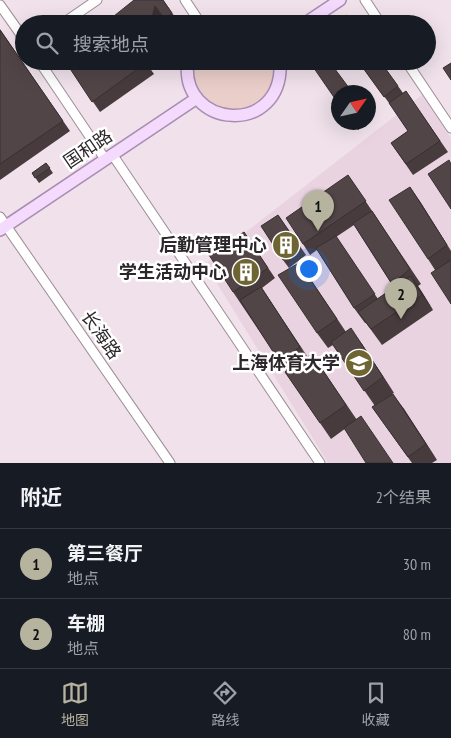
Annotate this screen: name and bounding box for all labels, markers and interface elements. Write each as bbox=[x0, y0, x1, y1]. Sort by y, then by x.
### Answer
search box bbox=[15, 15, 436, 70]
icon: search bbox=[33, 29, 61, 57]
text: 搜索地点 bbox=[73, 32, 149, 56]
north arrow bbox=[331, 85, 376, 130]
street label: 国和路 bbox=[59, 124, 117, 173]
pin: 1 bbox=[302, 190, 334, 231]
building icon: 后勤管理中心 bbox=[271, 230, 301, 260]
place label: 后勤管理中心 bbox=[159, 233, 267, 256]
your location bbox=[296, 256, 322, 282]
building icon: 学生活动中心 bbox=[231, 257, 261, 287]
place label: 学生活动中心 bbox=[119, 260, 227, 283]
pin: 2 bbox=[385, 278, 417, 319]
street label: 长海路 bbox=[77, 306, 126, 363]
school or university icon: 上海体育大学 bbox=[344, 348, 374, 378]
place label: 上海体育大学 bbox=[232, 351, 340, 374]
text: 附近 bbox=[20, 484, 62, 511]
text: 2个结果 bbox=[376, 487, 431, 507]
text: 第三餐厅 bbox=[67, 541, 143, 565]
text: 1 bbox=[32, 554, 40, 574]
text: 30 m bbox=[403, 554, 431, 574]
text: 地点 bbox=[67, 568, 99, 588]
text: 车棚 bbox=[67, 611, 105, 635]
text: 2 bbox=[32, 624, 40, 644]
text: 80 m bbox=[403, 624, 431, 644]
text: 地点 bbox=[67, 638, 99, 658]
tab: 地图 bbox=[61, 679, 89, 729]
tab: 路线 bbox=[211, 679, 239, 729]
tab: 收藏 bbox=[362, 679, 390, 729]

